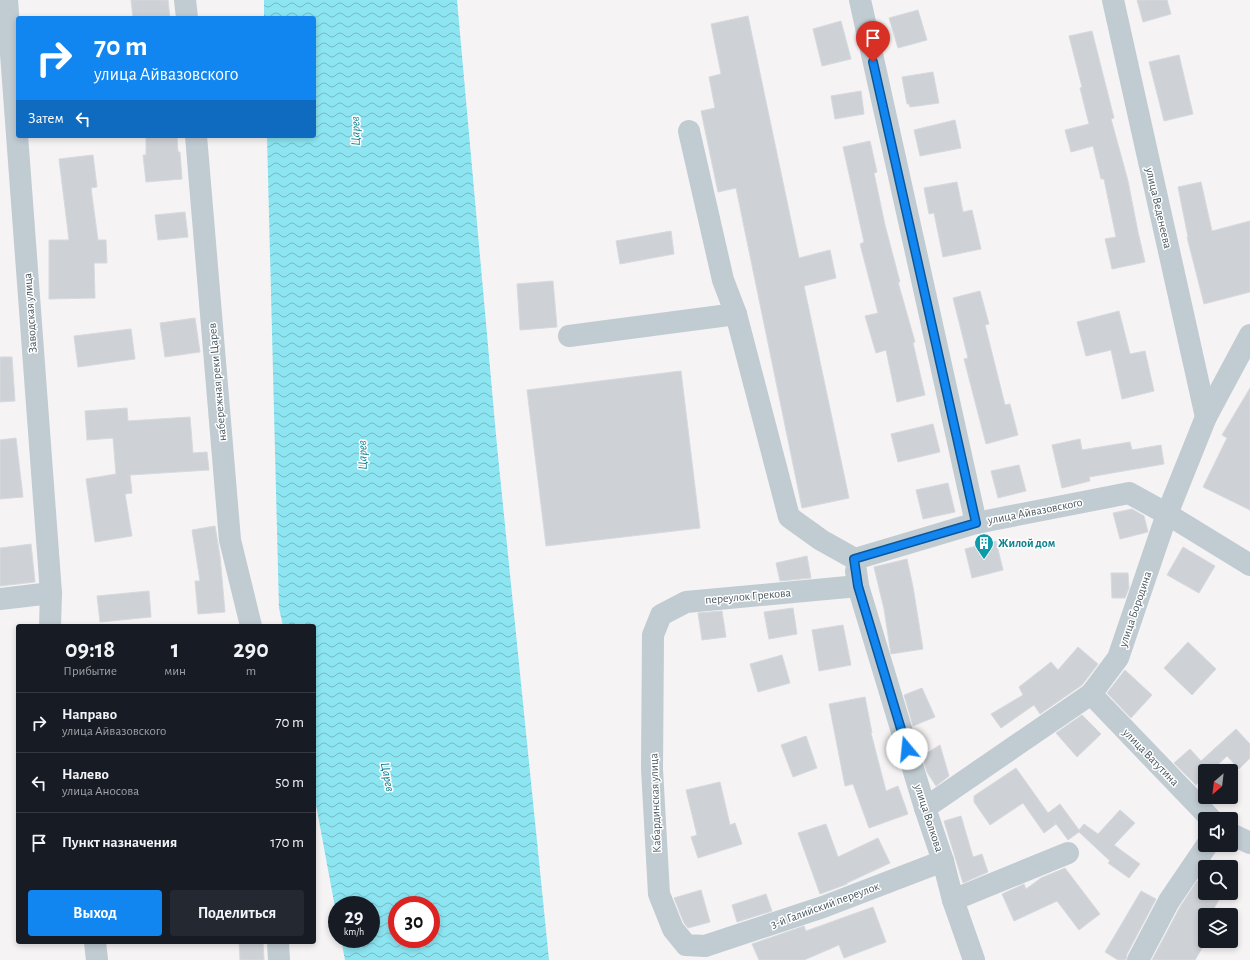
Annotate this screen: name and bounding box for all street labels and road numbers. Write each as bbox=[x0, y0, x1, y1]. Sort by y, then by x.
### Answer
street label: улица Веденеева bbox=[1143, 165, 1174, 250]
street label: Заводская улица bbox=[21, 272, 40, 353]
street label: набережная реки Царев bbox=[206, 322, 228, 442]
street label: улица Айвазовского bbox=[986, 496, 1084, 527]
street label: улица Бородина bbox=[1116, 569, 1155, 650]
street label: переулок Грекова bbox=[705, 586, 792, 607]
street label: улица Ватутина bbox=[1119, 725, 1182, 789]
street label: Кабардинская улица bbox=[647, 752, 664, 853]
street label: улица Волкова bbox=[911, 782, 946, 854]
street label: 3-й Галийский переулок bbox=[769, 880, 882, 931]

